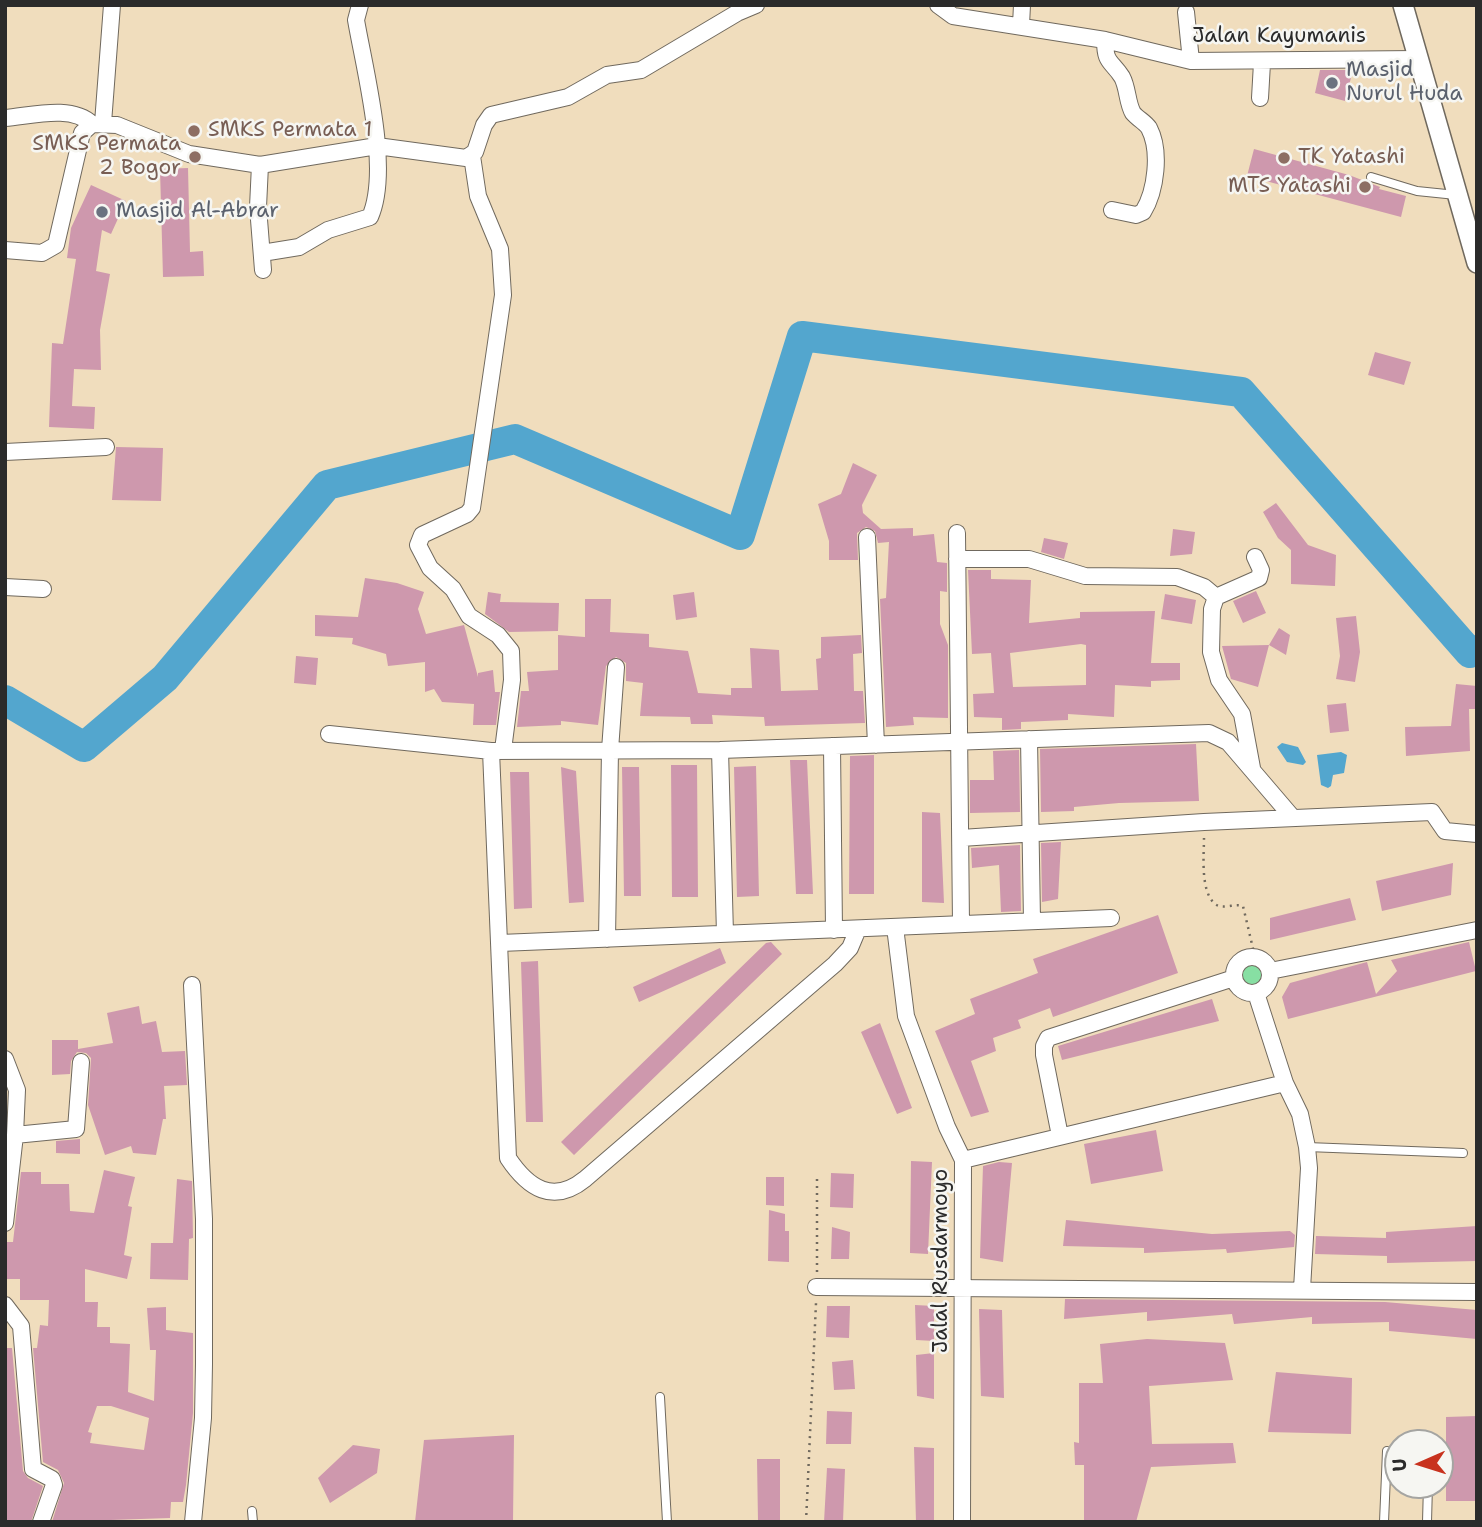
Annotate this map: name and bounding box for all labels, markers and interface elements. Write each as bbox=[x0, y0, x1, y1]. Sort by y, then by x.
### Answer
street label: Jalan Kayumanis bbox=[1192, 24, 1366, 50]
place label: Masjid Nurul Huda bbox=[1346, 58, 1463, 108]
marker: Masjid Nurul Huda bbox=[1324, 75, 1340, 91]
place label: SMKS Permata 1 bbox=[208, 118, 373, 144]
marker: SMKS Permata 1 bbox=[186, 123, 202, 139]
place label: SMKS Permata 2 Bogor bbox=[32, 132, 181, 182]
place label: TK Yatashi bbox=[1298, 145, 1405, 171]
marker: SMKS Permata 2 Bogor bbox=[187, 149, 203, 165]
marker: TK Yatashi bbox=[1276, 150, 1292, 166]
place label: MTS Yatashi bbox=[1228, 174, 1351, 200]
marker: MTS Yatashi bbox=[1357, 179, 1373, 195]
place label: Masjid Al-Abrar bbox=[116, 199, 279, 225]
marker: Masjid Al-Abrar bbox=[94, 204, 110, 220]
street label: Jalal Rusdarmoyo bbox=[929, 1169, 955, 1353]
north arrow bbox=[1384, 1429, 1454, 1499]
text: U bbox=[1387, 1458, 1412, 1472]

